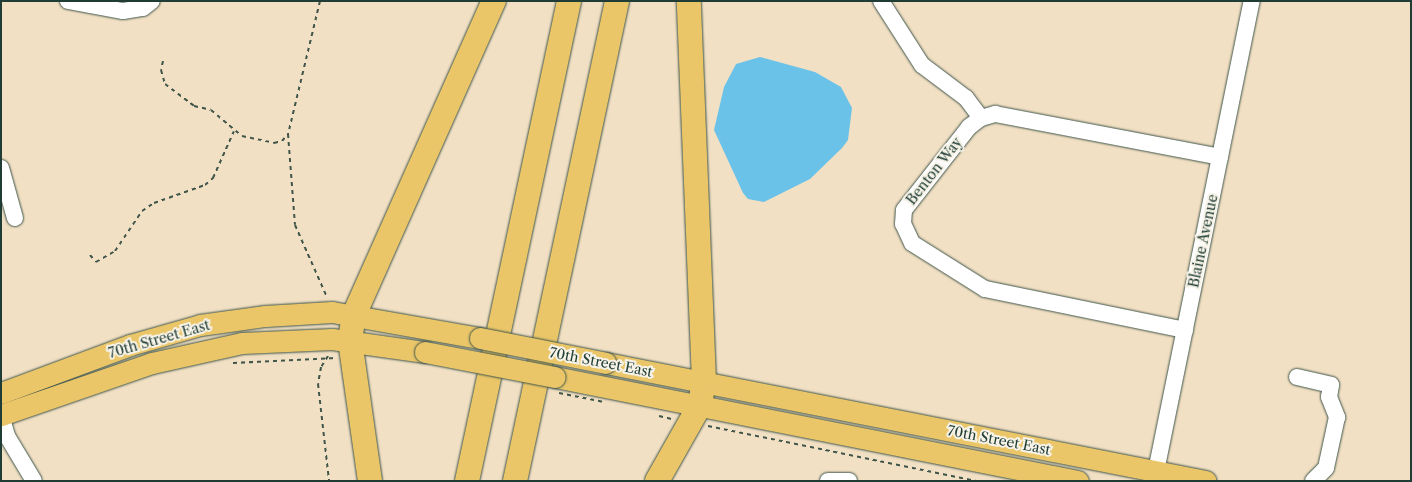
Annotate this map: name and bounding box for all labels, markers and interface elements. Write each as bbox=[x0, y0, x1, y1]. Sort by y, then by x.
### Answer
street label: Benton Way bbox=[902, 134, 966, 208]
street label: Blaine Avenue bbox=[1185, 193, 1221, 289]
street label: 70th Street East bbox=[106, 317, 212, 361]
street label: 70th Street East bbox=[548, 344, 654, 380]
street label: 70th Street East bbox=[946, 422, 1052, 458]

